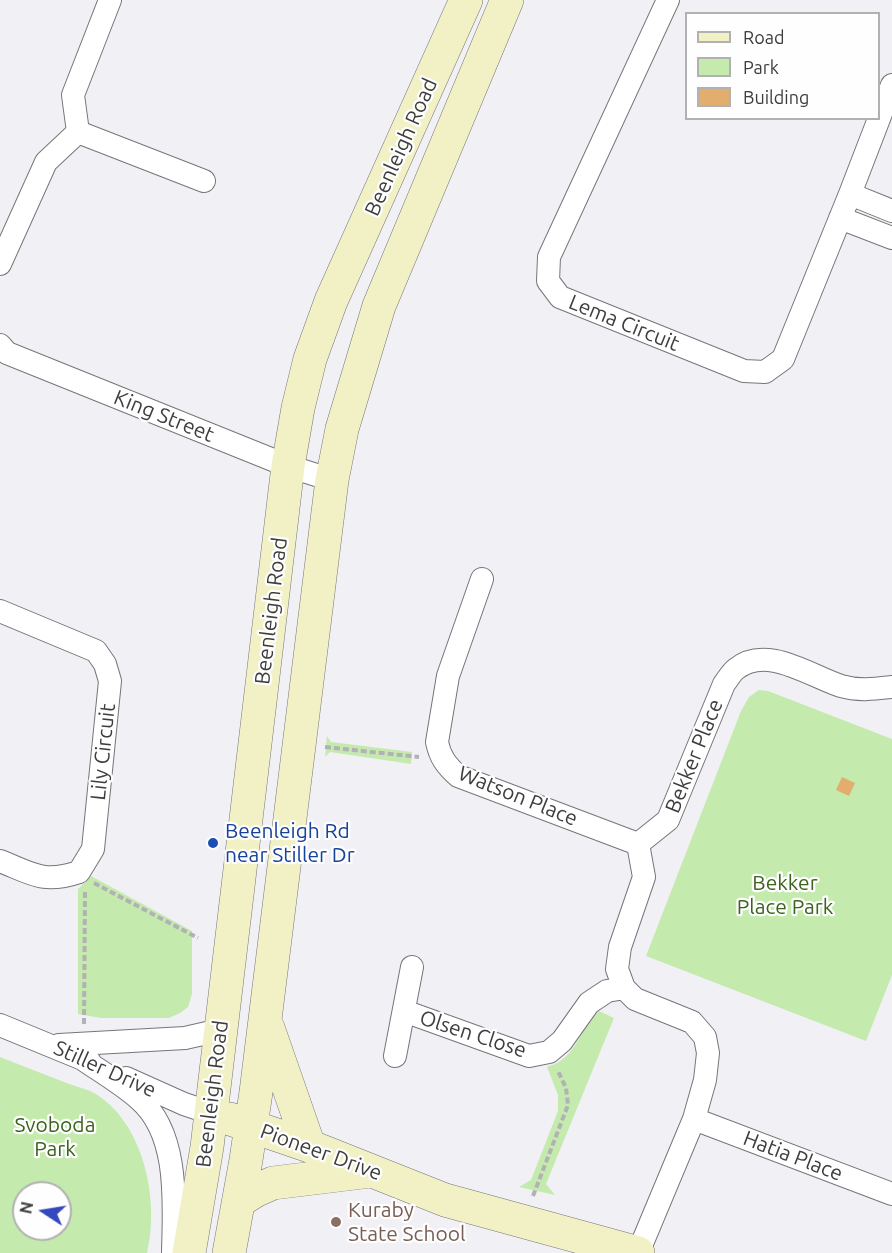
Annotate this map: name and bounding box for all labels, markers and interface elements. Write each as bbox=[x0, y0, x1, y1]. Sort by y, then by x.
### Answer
legend bbox=[685, 12, 880, 120]
text: Road bbox=[743, 27, 785, 47]
text: Park bbox=[743, 57, 779, 77]
street label: Beenleigh Road bbox=[359, 74, 443, 220]
text: Building bbox=[743, 87, 809, 107]
street label: Lema Circuit bbox=[565, 289, 683, 357]
street label: King Street bbox=[110, 384, 218, 448]
street label: Beenleigh Road bbox=[249, 536, 293, 686]
street label: Bekker Place bbox=[660, 695, 728, 817]
street label: Lily Circuit bbox=[85, 702, 121, 802]
street label: Watson Place bbox=[455, 761, 581, 831]
place label: Beenleigh Rd near Stiller Dr bbox=[225, 818, 355, 868]
marker: Beenleigh Rd near Stiller Dr bbox=[206, 836, 220, 850]
park label: Bekker Place Park bbox=[737, 870, 833, 920]
street label: Olsen Close bbox=[416, 1005, 530, 1063]
street label: Beenleigh Road bbox=[190, 1019, 234, 1169]
street label: Stiller Drive bbox=[50, 1035, 160, 1103]
park label: Svoboda Park bbox=[15, 1112, 95, 1162]
street label: Pioneer Drive bbox=[257, 1118, 385, 1186]
street label: Hatia Place bbox=[740, 1125, 846, 1187]
north arrow bbox=[12, 1181, 72, 1241]
place label: Kuraby State School bbox=[348, 1197, 465, 1247]
text: N bbox=[16, 1200, 36, 1215]
marker: Kuraby State School bbox=[329, 1215, 343, 1229]

